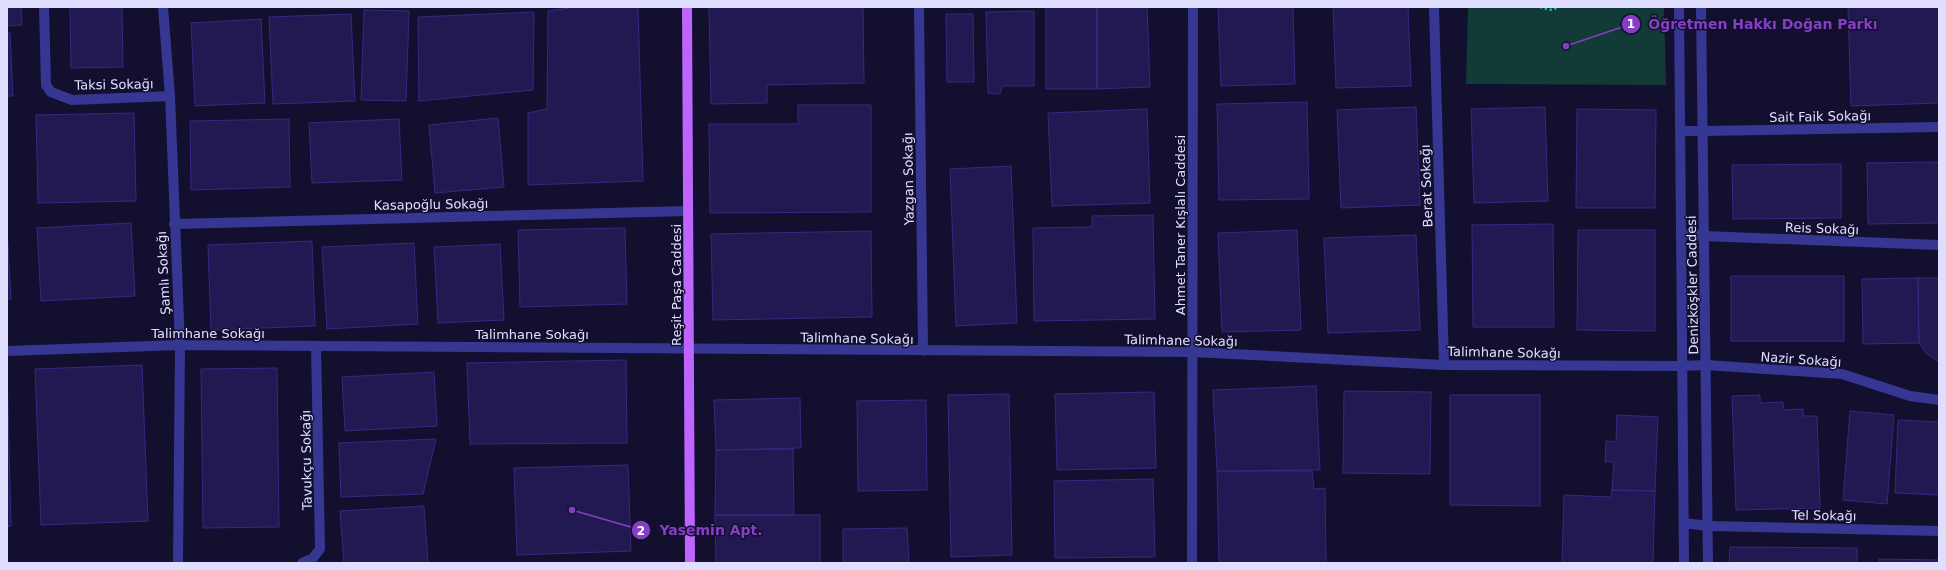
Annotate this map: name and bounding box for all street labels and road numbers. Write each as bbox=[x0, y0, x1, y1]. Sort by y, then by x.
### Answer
street label: Taksi Sokağı bbox=[73, 76, 154, 93]
street label: Sait Faik Sokağı bbox=[1769, 108, 1871, 125]
street label: Yazgan Sokağı bbox=[900, 132, 917, 227]
street label: Ahmet Taner Kışlalı Caddesi bbox=[1173, 135, 1188, 315]
street label: Berat Sokağı bbox=[1418, 144, 1435, 228]
street label: Kasapoğlu Sokağı bbox=[373, 196, 489, 213]
street label: Denizköşkler Caddesi bbox=[1684, 215, 1701, 355]
street label: Reis Sokağı bbox=[1785, 220, 1859, 237]
street label: Reşit Paşa Caddesi bbox=[669, 224, 684, 346]
street label: Şamlı Sokağı bbox=[154, 231, 173, 315]
street label: Talimhane Sokağı bbox=[150, 326, 265, 341]
street label: Talimhane Sokağı bbox=[474, 327, 589, 342]
street label: Talimhane Sokağı bbox=[799, 330, 914, 347]
street label: Talimhane Sokağı bbox=[1123, 332, 1238, 349]
street label: Talimhane Sokağı bbox=[1446, 344, 1561, 361]
street label: Nazir Sokağı bbox=[1760, 349, 1842, 370]
street label: Tavukçu Sokağı bbox=[298, 410, 315, 511]
street label: Tel Sokağı bbox=[1790, 507, 1857, 524]

